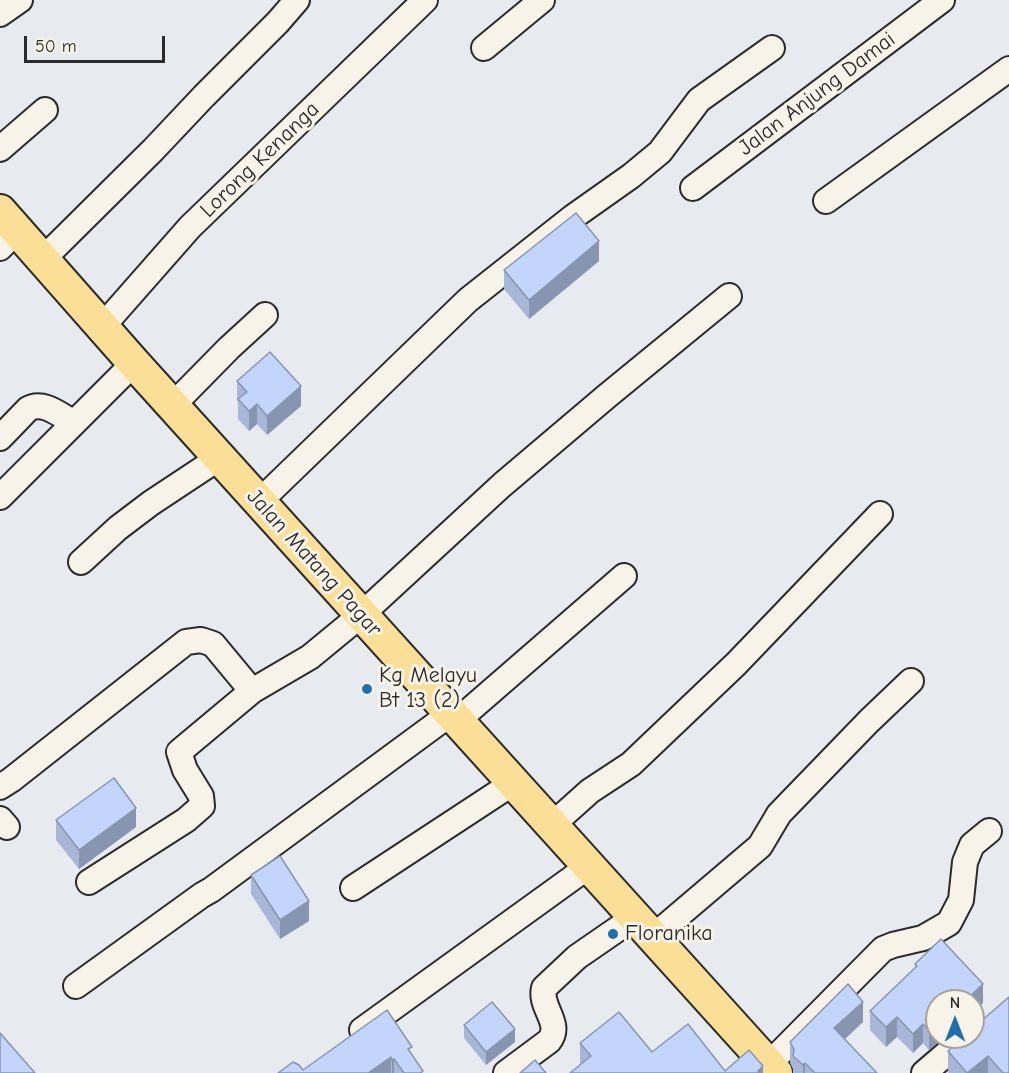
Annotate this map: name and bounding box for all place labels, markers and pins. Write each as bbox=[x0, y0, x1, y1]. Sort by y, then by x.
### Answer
place label: Kg Melayu Bt 13 (2) bbox=[379, 663, 477, 714]
marker: Kg Melayu Bt 13 (2) bbox=[360, 682, 374, 696]
place label: Floranika bbox=[625, 921, 713, 947]
marker: Floranika bbox=[606, 927, 620, 941]

